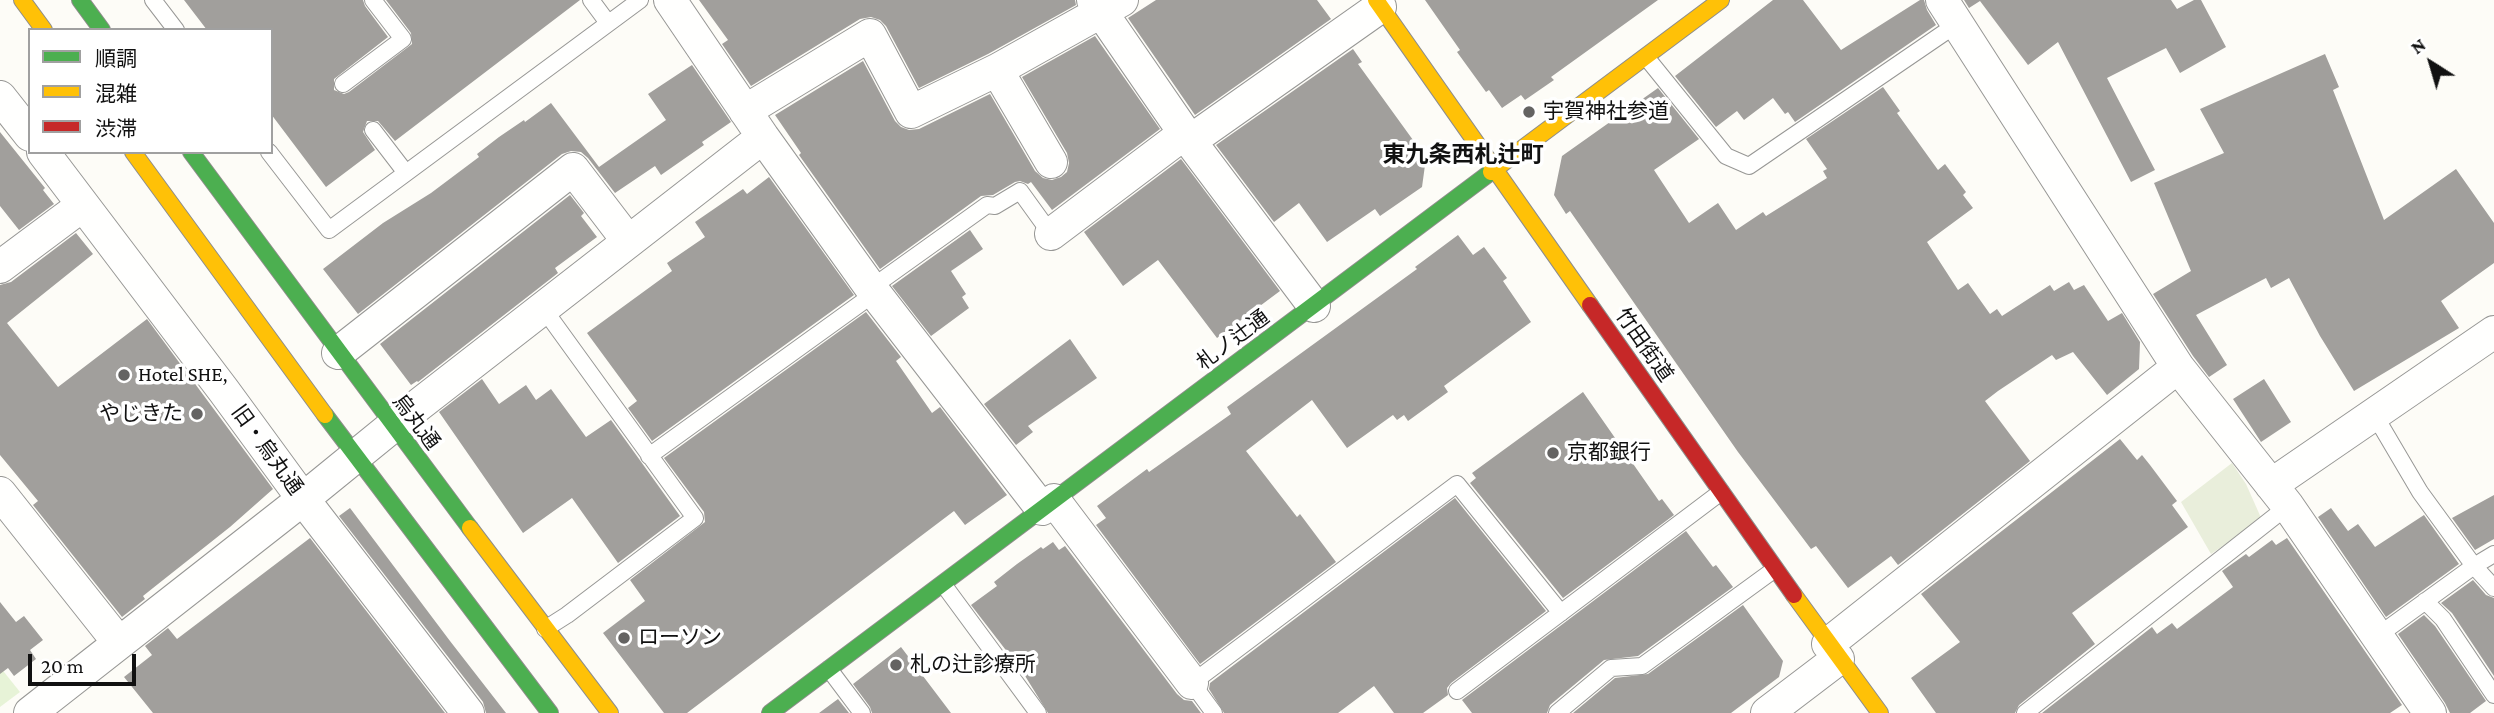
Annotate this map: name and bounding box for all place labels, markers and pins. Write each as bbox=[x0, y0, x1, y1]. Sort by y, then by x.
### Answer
place label: 宇賀神社参道 bbox=[1543, 99, 1669, 125]
marker: 宇賀神社参道 bbox=[1521, 104, 1537, 120]
place label: Hotel SHE, bbox=[138, 362, 227, 388]
marker: Hotel SHE, bbox=[116, 367, 132, 383]
place label: やじきた bbox=[99, 401, 183, 427]
marker: やじきた bbox=[189, 406, 205, 422]
place label: 京都銀行 bbox=[1567, 440, 1651, 466]
marker: 京都銀行 bbox=[1545, 445, 1561, 461]
place label: ローソン bbox=[638, 625, 722, 651]
marker: ローソン bbox=[616, 630, 632, 646]
place label: 札の辻診療所 bbox=[910, 652, 1036, 678]
marker: 札の辻診療所 bbox=[888, 657, 904, 673]

